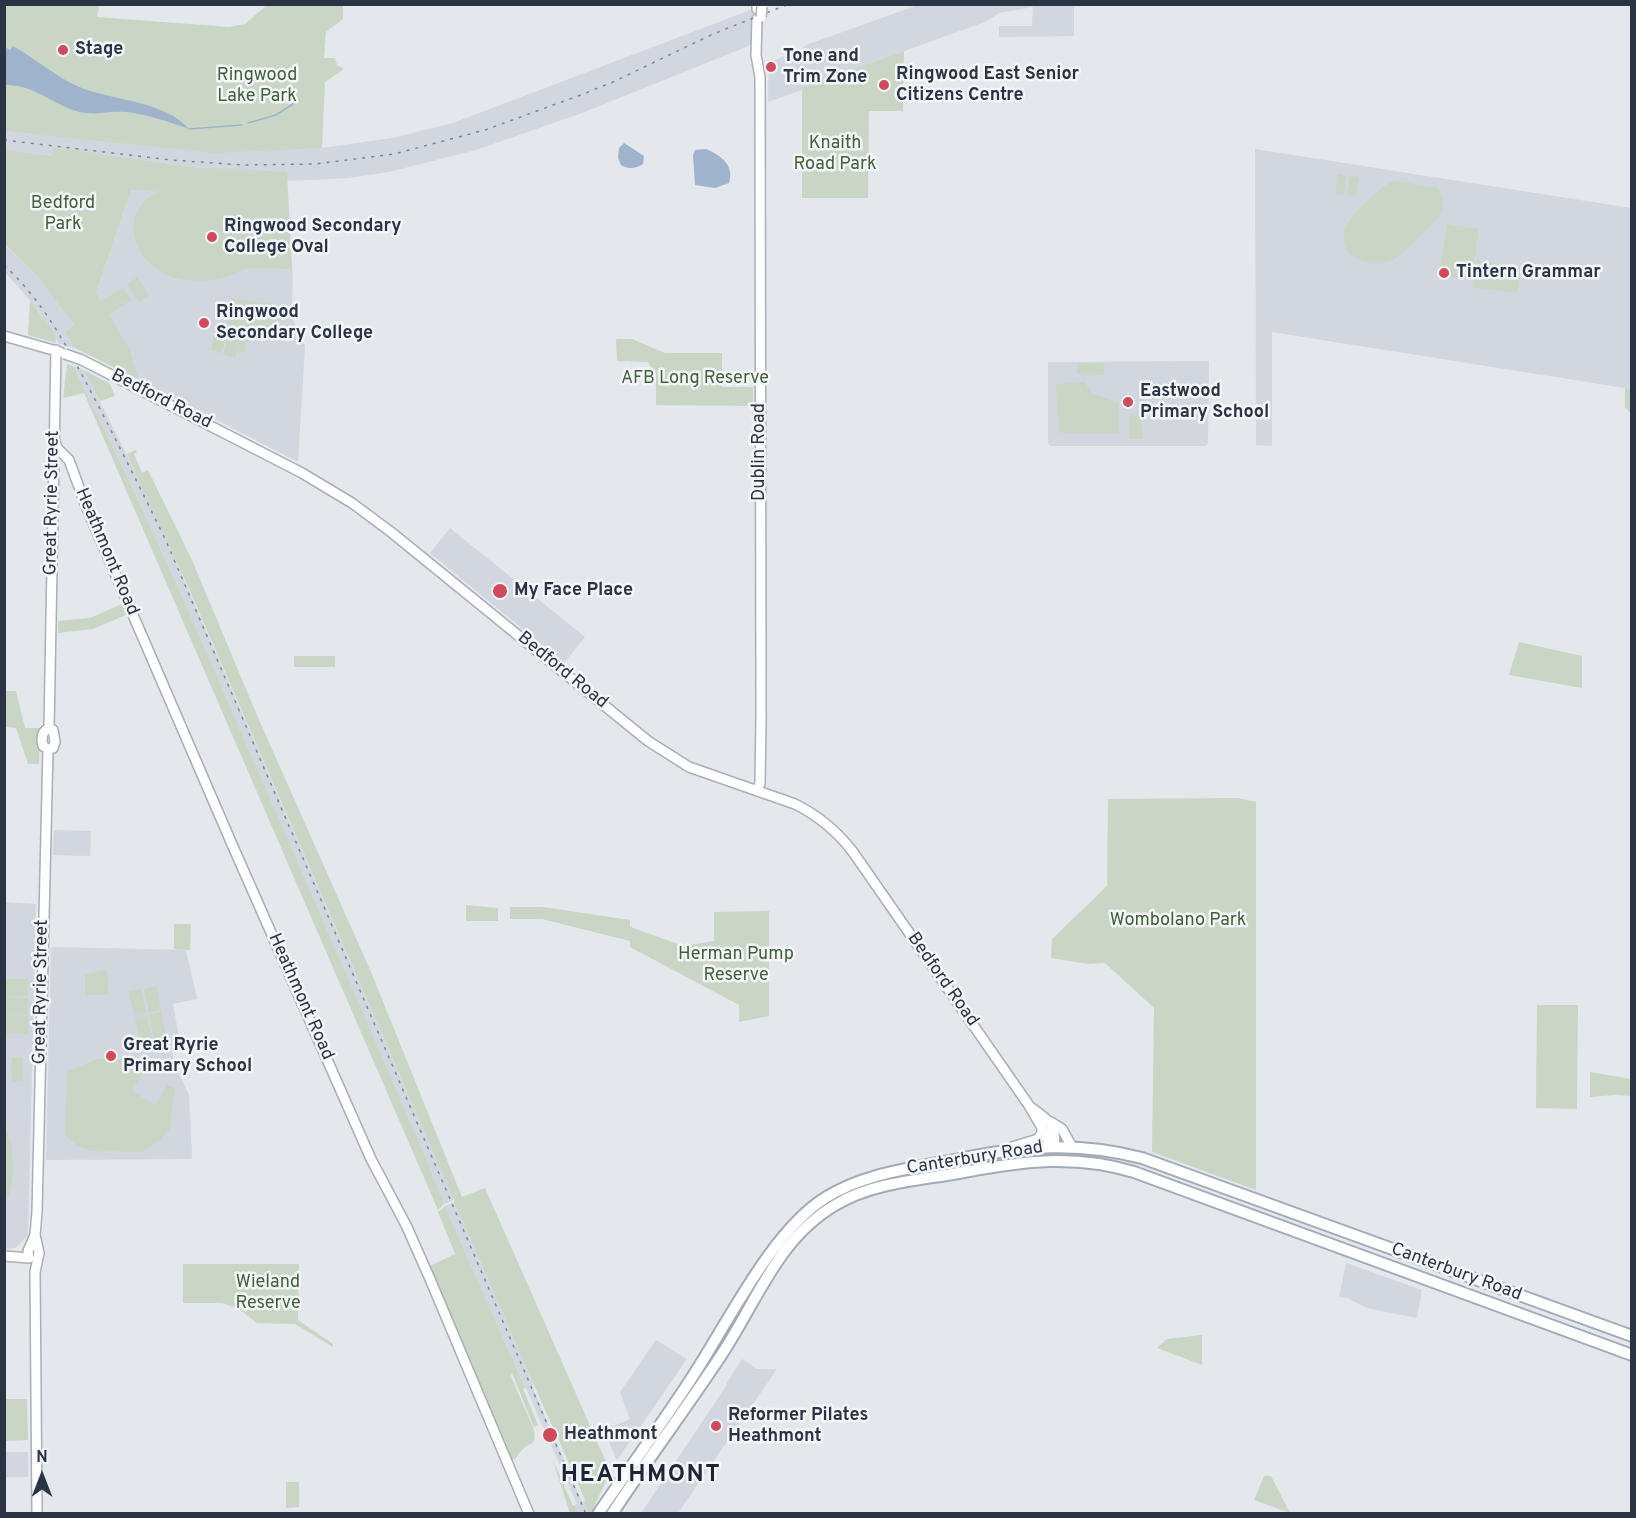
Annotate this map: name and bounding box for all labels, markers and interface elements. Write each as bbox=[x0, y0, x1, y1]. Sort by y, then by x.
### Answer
place label: Stage bbox=[75, 39, 123, 61]
marker: Stage bbox=[56, 43, 70, 57]
place label: Tone and Trim Zone bbox=[783, 46, 867, 88]
marker: Tone and Trim Zone bbox=[764, 60, 778, 74]
place label: Ringwood East Senior Citizens Centre bbox=[896, 64, 1079, 106]
park label: Ringwood Lake Park bbox=[217, 65, 297, 107]
marker: Ringwood East Senior Citizens Centre bbox=[877, 78, 891, 92]
park label: Knaith Road Park bbox=[793, 133, 877, 176]
park label: Bedford Park bbox=[31, 193, 95, 236]
place label: Ringwood Secondary College Oval bbox=[224, 216, 401, 258]
marker: Ringwood Secondary College Oval bbox=[205, 230, 219, 244]
place label: Tintern Grammar bbox=[1456, 262, 1601, 284]
marker: Tintern Grammar bbox=[1437, 266, 1451, 280]
place label: Ringwood Secondary College bbox=[216, 302, 373, 344]
marker: Ringwood Secondary College bbox=[197, 316, 211, 330]
street label: Bedford Road bbox=[107, 365, 215, 435]
park label: AFB Long Reserve bbox=[621, 368, 769, 390]
place label: Eastwood Primary School bbox=[1140, 381, 1269, 424]
marker: Eastwood Primary School bbox=[1121, 395, 1135, 409]
street label: Dublin Road bbox=[749, 403, 771, 501]
street label: Great Ryrie Street bbox=[41, 430, 65, 576]
street label: Heathmont Road bbox=[69, 485, 143, 619]
place label: My Face Place bbox=[514, 580, 633, 602]
marker: My Face Place bbox=[491, 582, 509, 600]
street label: Bedford Road bbox=[512, 628, 612, 714]
park label: Wombolano Park bbox=[1110, 910, 1246, 932]
street label: Great Ryrie Street bbox=[30, 919, 54, 1065]
street label: Bedford Road bbox=[902, 929, 982, 1031]
street label: Heathmont Road bbox=[262, 930, 338, 1064]
park label: Herman Pump Reserve bbox=[678, 944, 794, 986]
place label: Great Ryrie Primary School bbox=[123, 1035, 252, 1078]
marker: Great Ryrie Primary School bbox=[104, 1049, 118, 1063]
street label: Canterbury Road bbox=[905, 1138, 1045, 1180]
street label: Canterbury Road bbox=[1388, 1239, 1524, 1307]
park label: Wieland Reserve bbox=[235, 1272, 301, 1314]
place label: Reformer Pilates Heathmont bbox=[728, 1405, 868, 1448]
marker: Reformer Pilates Heathmont bbox=[709, 1419, 723, 1433]
place label: Heathmont bbox=[564, 1424, 657, 1446]
marker: Heathmont bbox=[541, 1426, 559, 1444]
north arrow bbox=[12, 1446, 72, 1506]
text: N bbox=[36, 1448, 48, 1468]
district label: HEATHMONT bbox=[561, 1462, 721, 1490]

